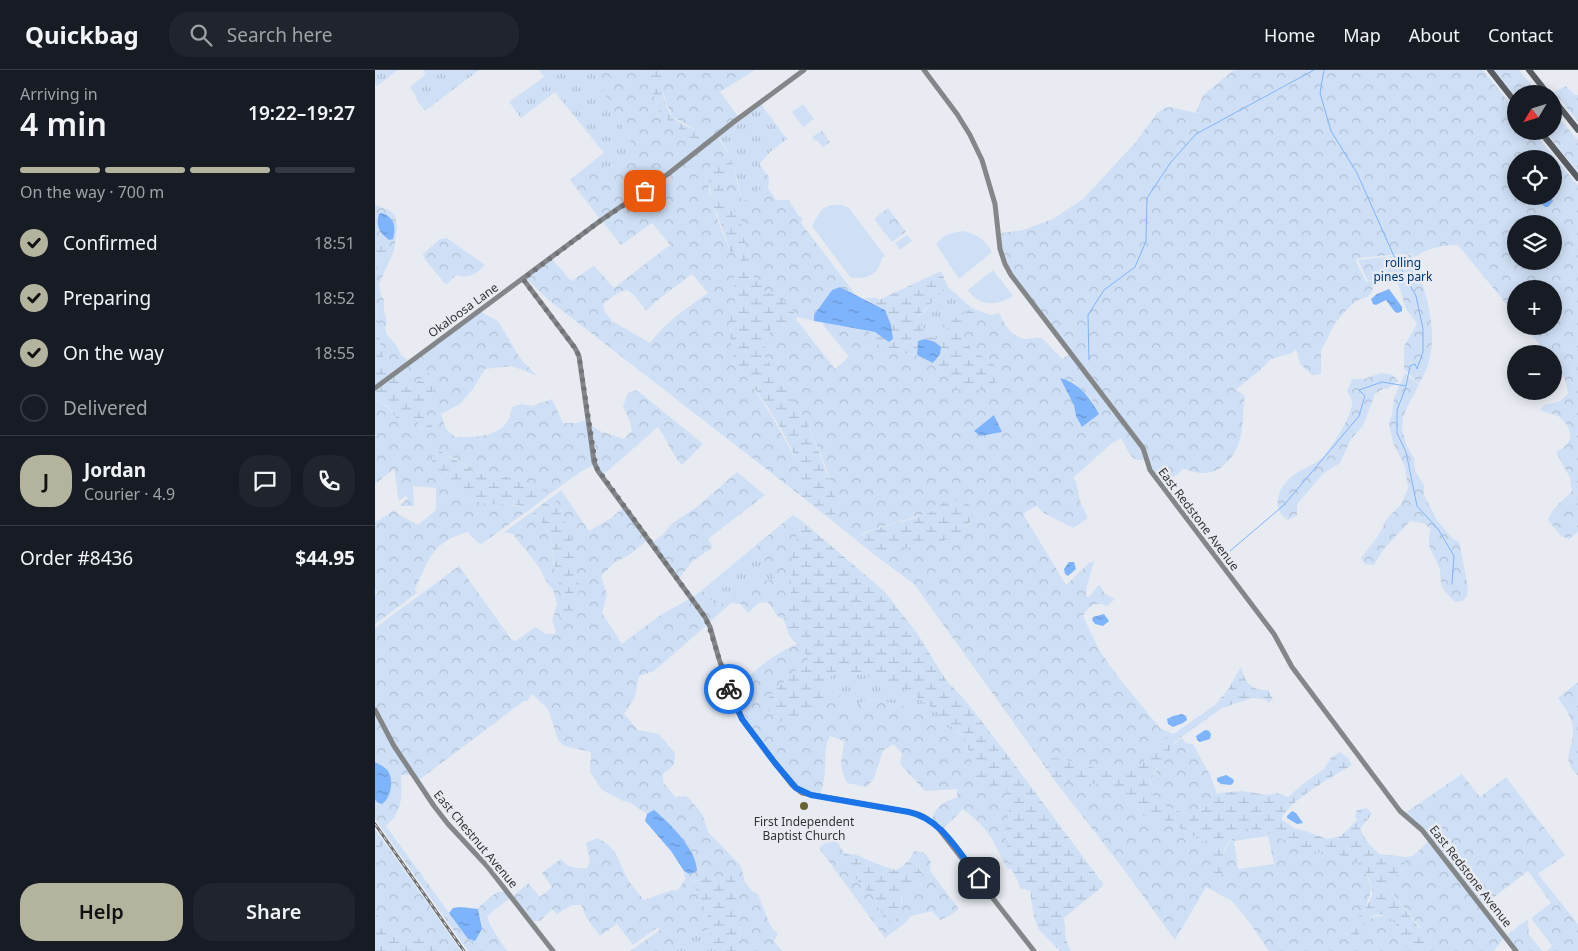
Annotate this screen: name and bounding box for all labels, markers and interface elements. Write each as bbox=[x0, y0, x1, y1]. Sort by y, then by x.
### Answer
search box bbox=[169, 12, 519, 57]
text: Quickbag bbox=[25, 18, 139, 51]
icon: search bbox=[187, 21, 215, 49]
text: Search here bbox=[227, 22, 332, 48]
text: Home bbox=[1264, 23, 1315, 47]
text: Map bbox=[1343, 23, 1381, 47]
text: About bbox=[1409, 23, 1460, 47]
text: Contact bbox=[1488, 23, 1553, 47]
text: Arriving in bbox=[20, 83, 98, 105]
north arrow bbox=[1507, 85, 1563, 140]
map controls bbox=[1507, 85, 1562, 400]
text: 19:22–19:27 bbox=[248, 100, 355, 126]
text: 4 min bbox=[20, 102, 107, 145]
button: locate bbox=[1507, 150, 1562, 205]
pin bbox=[624, 170, 666, 212]
icon: bag bbox=[631, 177, 659, 205]
text: On the way · 700 m bbox=[20, 181, 164, 203]
button: layers bbox=[1507, 215, 1562, 270]
icon: check bbox=[20, 229, 48, 257]
text: Confirmed bbox=[63, 230, 158, 256]
text: 18:51 bbox=[314, 232, 355, 254]
park label: rolling pines park bbox=[1373, 254, 1433, 285]
street label: Okaloosa Lane bbox=[424, 279, 502, 341]
button: + bbox=[1507, 280, 1562, 335]
icon: check bbox=[20, 284, 48, 312]
text: Preparing bbox=[63, 285, 151, 311]
text: 18:52 bbox=[314, 287, 355, 309]
icon: check bbox=[20, 339, 48, 367]
text: On the way bbox=[63, 340, 164, 366]
text: 18:55 bbox=[314, 342, 355, 364]
button: − bbox=[1507, 345, 1562, 400]
text: Delivered bbox=[63, 395, 148, 421]
button: chat bbox=[239, 455, 291, 507]
button: phone bbox=[303, 455, 355, 507]
text: Jordan bbox=[84, 457, 146, 483]
street label: East Redstone Avenue bbox=[1155, 464, 1244, 574]
text: J bbox=[43, 468, 49, 494]
text: Courier · 4.9 bbox=[84, 483, 175, 505]
text: Order #8436 bbox=[20, 545, 133, 571]
text: $44.95 bbox=[295, 545, 355, 571]
courier bbox=[704, 664, 754, 714]
icon: bike bbox=[715, 675, 743, 703]
street label: East Chestnut Avenue bbox=[430, 786, 522, 892]
marker: First Independent Baptist Church bbox=[798, 800, 810, 812]
place label: First Independent Baptist Church bbox=[754, 813, 855, 844]
street label: East Redstone Avenue bbox=[1426, 822, 1516, 931]
pin bbox=[958, 857, 1000, 899]
icon: home bbox=[965, 864, 993, 892]
button: Help bbox=[20, 883, 183, 941]
button: Share bbox=[193, 883, 355, 941]

